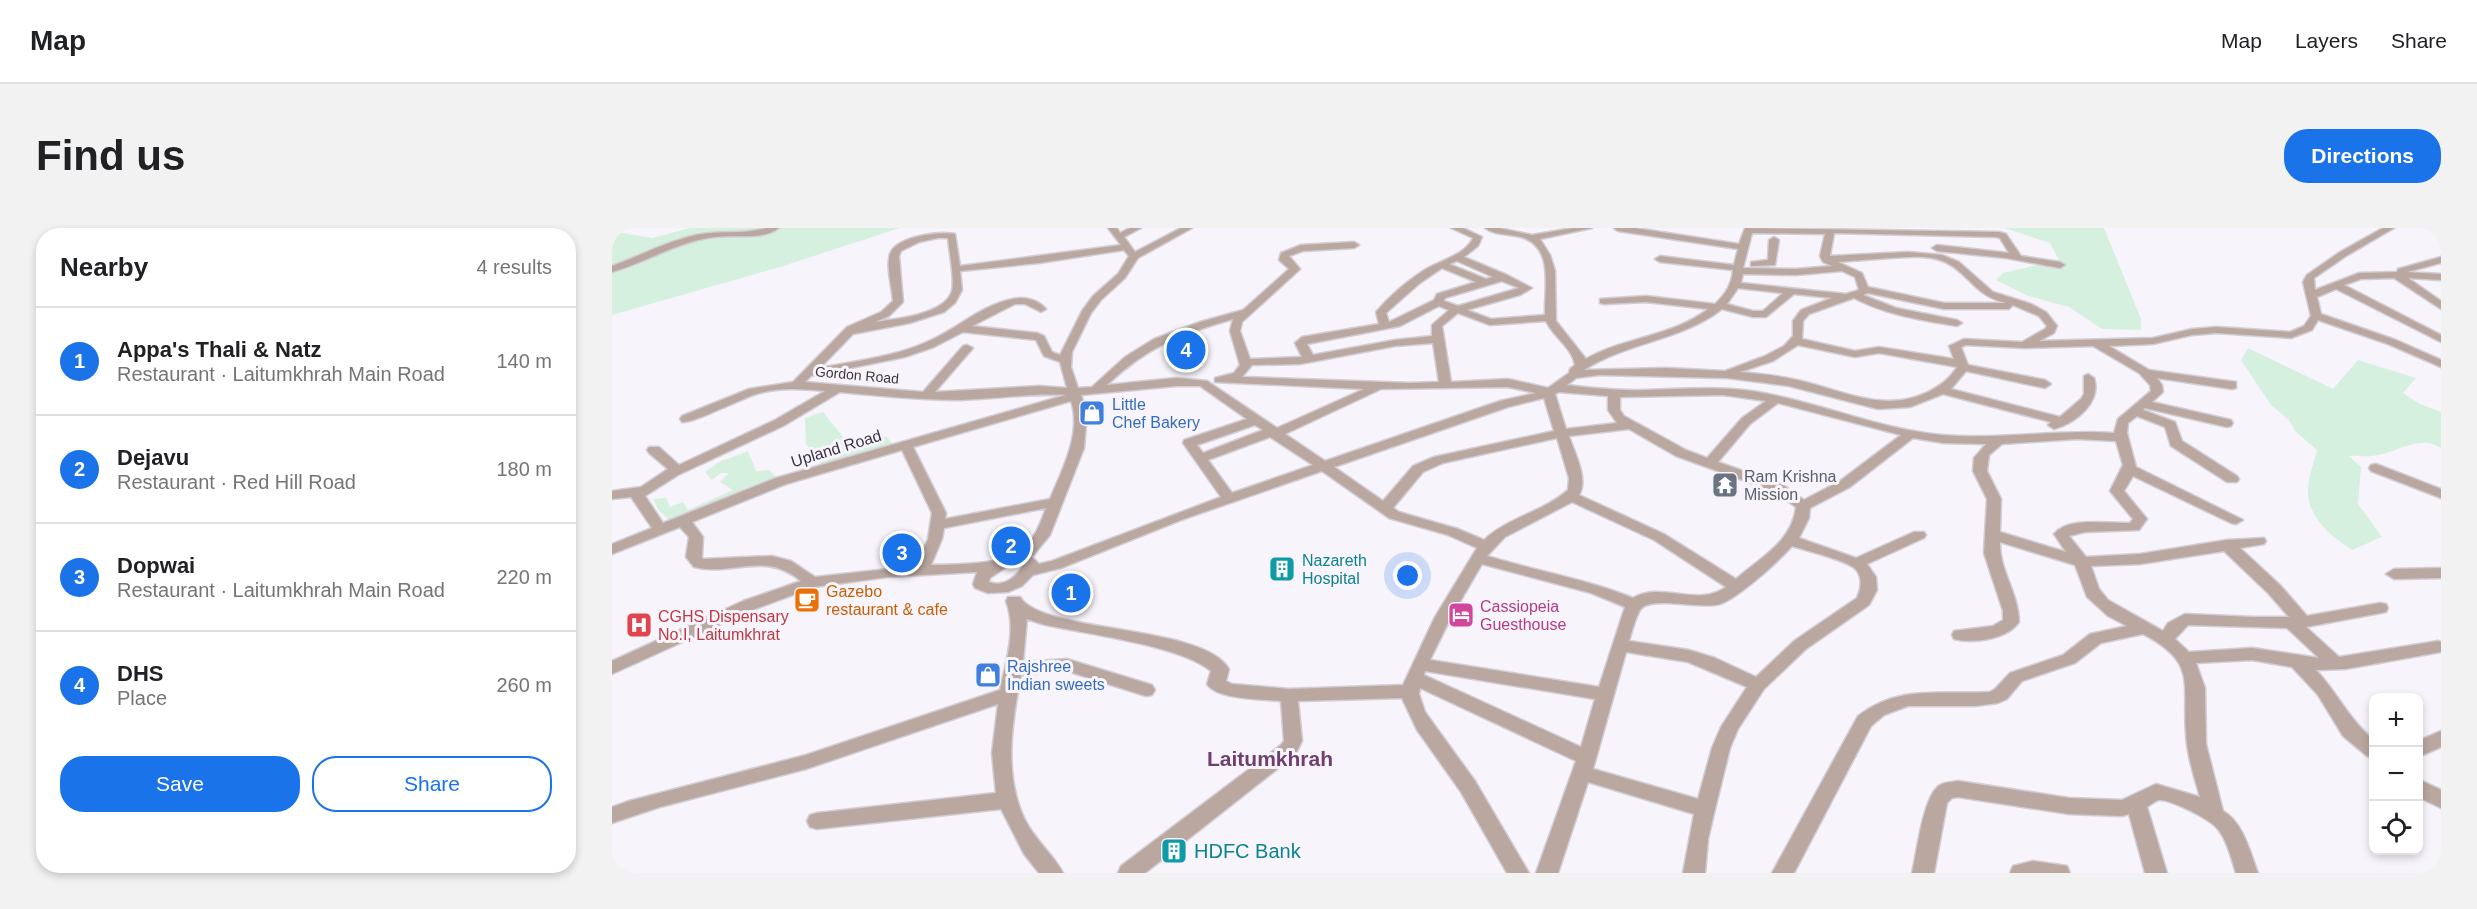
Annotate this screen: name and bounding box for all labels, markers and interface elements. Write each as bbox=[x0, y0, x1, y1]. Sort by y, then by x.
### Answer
text: Map bbox=[30, 25, 86, 56]
text: Map bbox=[2221, 29, 2262, 52]
text: Layers bbox=[2295, 29, 2358, 52]
text: Share bbox=[2391, 29, 2447, 52]
button: Directions bbox=[2284, 129, 2441, 183]
text: Find us bbox=[36, 132, 185, 179]
text: Nearby bbox=[60, 252, 148, 282]
text: 4 results bbox=[476, 256, 552, 278]
pin: 4 bbox=[1166, 328, 1206, 372]
text: Appa's Thali & Natz bbox=[117, 337, 321, 362]
text: 1 bbox=[74, 350, 85, 372]
text: 140 m bbox=[496, 350, 552, 372]
text: Restaurant · Laitumkhrah Main Road bbox=[117, 363, 445, 385]
street label: Gordon Road bbox=[814, 363, 900, 387]
place label: Little Chef Bakery bbox=[1112, 396, 1200, 431]
shop icon: Little Chef Bakery bbox=[1077, 398, 1107, 428]
street label: Upland Road bbox=[789, 427, 883, 470]
text: Dejavu bbox=[117, 445, 189, 470]
text: 2 bbox=[74, 458, 85, 480]
text: 180 m bbox=[496, 458, 552, 480]
place label: Ram Krishna Mission bbox=[1744, 468, 1837, 503]
temple icon: Ram Krishna Mission bbox=[1710, 470, 1740, 500]
text: Restaurant · Red Hill Road bbox=[117, 471, 356, 493]
pin: 2 bbox=[992, 524, 1030, 568]
pin: 3 bbox=[882, 530, 922, 576]
place label: Nazareth Hospital bbox=[1302, 552, 1367, 587]
text: Dopwai bbox=[117, 553, 195, 578]
building icon: Nazareth Hospital bbox=[1267, 554, 1297, 584]
your location bbox=[1393, 561, 1422, 590]
text: 3 bbox=[74, 566, 85, 588]
text: 220 m bbox=[496, 566, 552, 588]
pin: 1 bbox=[1052, 570, 1090, 616]
text: Restaurant · Laitumkhrah Main Road bbox=[117, 579, 445, 601]
place label: Gazebo restaurant & cafe bbox=[826, 583, 948, 618]
cafe icon: Gazebo restaurant & cafe bbox=[792, 585, 822, 615]
place label: Cassiopeia Guesthouse bbox=[1480, 598, 1566, 633]
hotel icon: Cassiopeia Guesthouse bbox=[1446, 600, 1476, 630]
place label: CGHS Dispensary No.I, Laitumkhrat bbox=[658, 608, 789, 643]
hospital icon: CGHS Dispensary No.I, Laitumkhrat bbox=[624, 610, 654, 640]
place label: Rajshree Indian sweets bbox=[1007, 658, 1105, 693]
shop icon: Rajshree Indian sweets bbox=[973, 660, 1003, 690]
text: DHS bbox=[117, 661, 163, 686]
text: 4 bbox=[74, 674, 85, 696]
text: 260 m bbox=[496, 674, 552, 696]
text: Place bbox=[117, 687, 167, 709]
map controls bbox=[2369, 693, 2423, 855]
button: + bbox=[2369, 693, 2423, 747]
district label: Laitumkhrah bbox=[1207, 747, 1333, 770]
button: − bbox=[2369, 747, 2423, 801]
button: Save bbox=[60, 756, 300, 812]
button: Share bbox=[312, 756, 552, 812]
button: locate bbox=[2369, 801, 2423, 855]
building icon: HDFC Bank bbox=[1159, 836, 1189, 866]
place label: HDFC Bank bbox=[1194, 840, 1302, 862]

